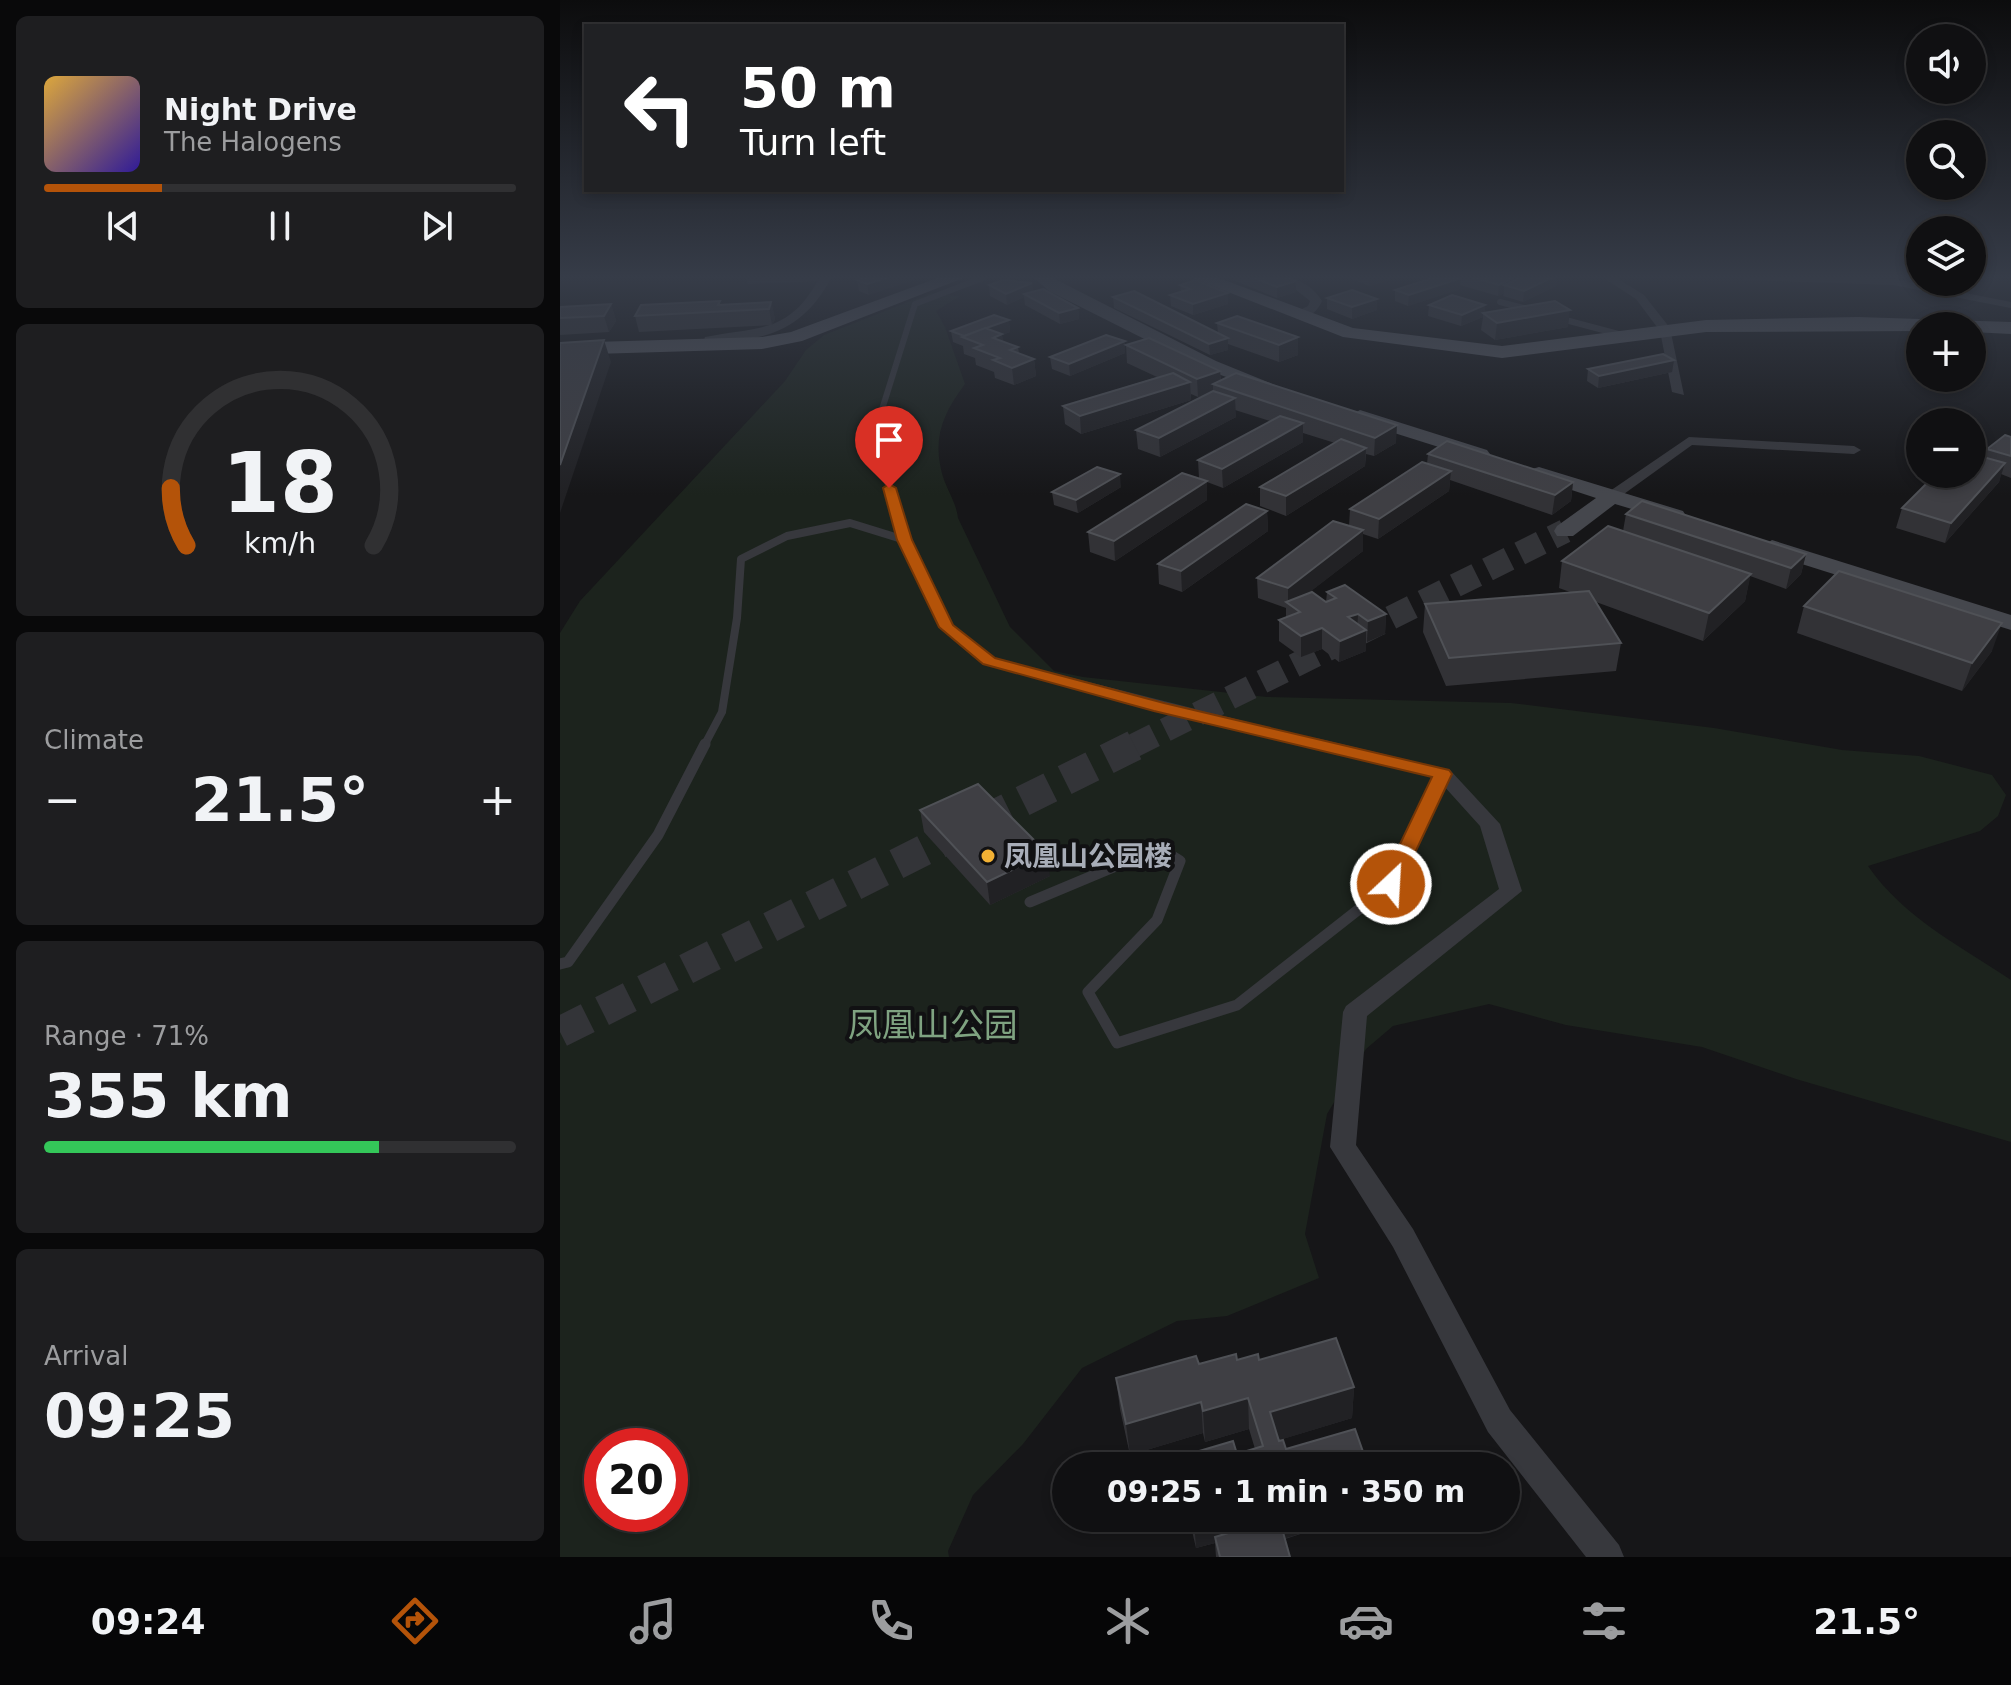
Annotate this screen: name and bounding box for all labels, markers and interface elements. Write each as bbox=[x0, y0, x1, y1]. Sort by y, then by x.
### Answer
map controls bbox=[1906, 24, 1986, 488]
button: sound bbox=[1906, 24, 1986, 104]
text: 50 m bbox=[740, 55, 896, 120]
icon: left bbox=[608, 56, 712, 160]
text: Night Drive bbox=[164, 92, 357, 127]
button: search bbox=[1906, 120, 1986, 200]
text: Turn left bbox=[740, 122, 886, 163]
text: The Halogens bbox=[164, 127, 342, 157]
icon: previous bbox=[101, 204, 145, 248]
icon: pause bbox=[258, 204, 302, 248]
icon: next bbox=[415, 204, 459, 248]
button: layers bbox=[1906, 216, 1986, 296]
button: + bbox=[1906, 312, 1986, 392]
pin bbox=[855, 406, 923, 488]
button: − bbox=[1906, 408, 1986, 488]
icon: arrive bbox=[867, 418, 911, 462]
text: 18 bbox=[222, 435, 338, 532]
text: km/h bbox=[244, 526, 316, 560]
text: Climate bbox=[44, 725, 144, 755]
text: 21.5° bbox=[191, 765, 369, 835]
text: − bbox=[44, 774, 81, 825]
text: + bbox=[479, 774, 516, 825]
place label: 凤凰山公园楼 bbox=[1004, 840, 1172, 873]
position arrow bbox=[1349, 842, 1433, 926]
marker: 凤凰山公园楼 bbox=[979, 847, 997, 865]
park label: 凤凰山公园 bbox=[848, 1005, 1018, 1045]
text: Range · 71% bbox=[44, 1021, 209, 1051]
text: 355 km bbox=[44, 1061, 293, 1131]
text: Arrival bbox=[44, 1341, 128, 1371]
text: 09:25 bbox=[44, 1381, 235, 1451]
speed limit sign: 20 bbox=[584, 1428, 688, 1532]
text: 09:25 · 1 min · 350 m bbox=[1107, 1474, 1465, 1509]
icon: directions bbox=[387, 1593, 443, 1649]
icon: music bbox=[625, 1593, 681, 1649]
icon: phone bbox=[863, 1593, 919, 1649]
icon: climate bbox=[1100, 1593, 1156, 1649]
icon: car bbox=[1338, 1593, 1394, 1649]
icon: filters bbox=[1576, 1593, 1632, 1649]
text: 09:24 bbox=[91, 1601, 205, 1642]
text: 21.5° bbox=[1813, 1601, 1920, 1642]

